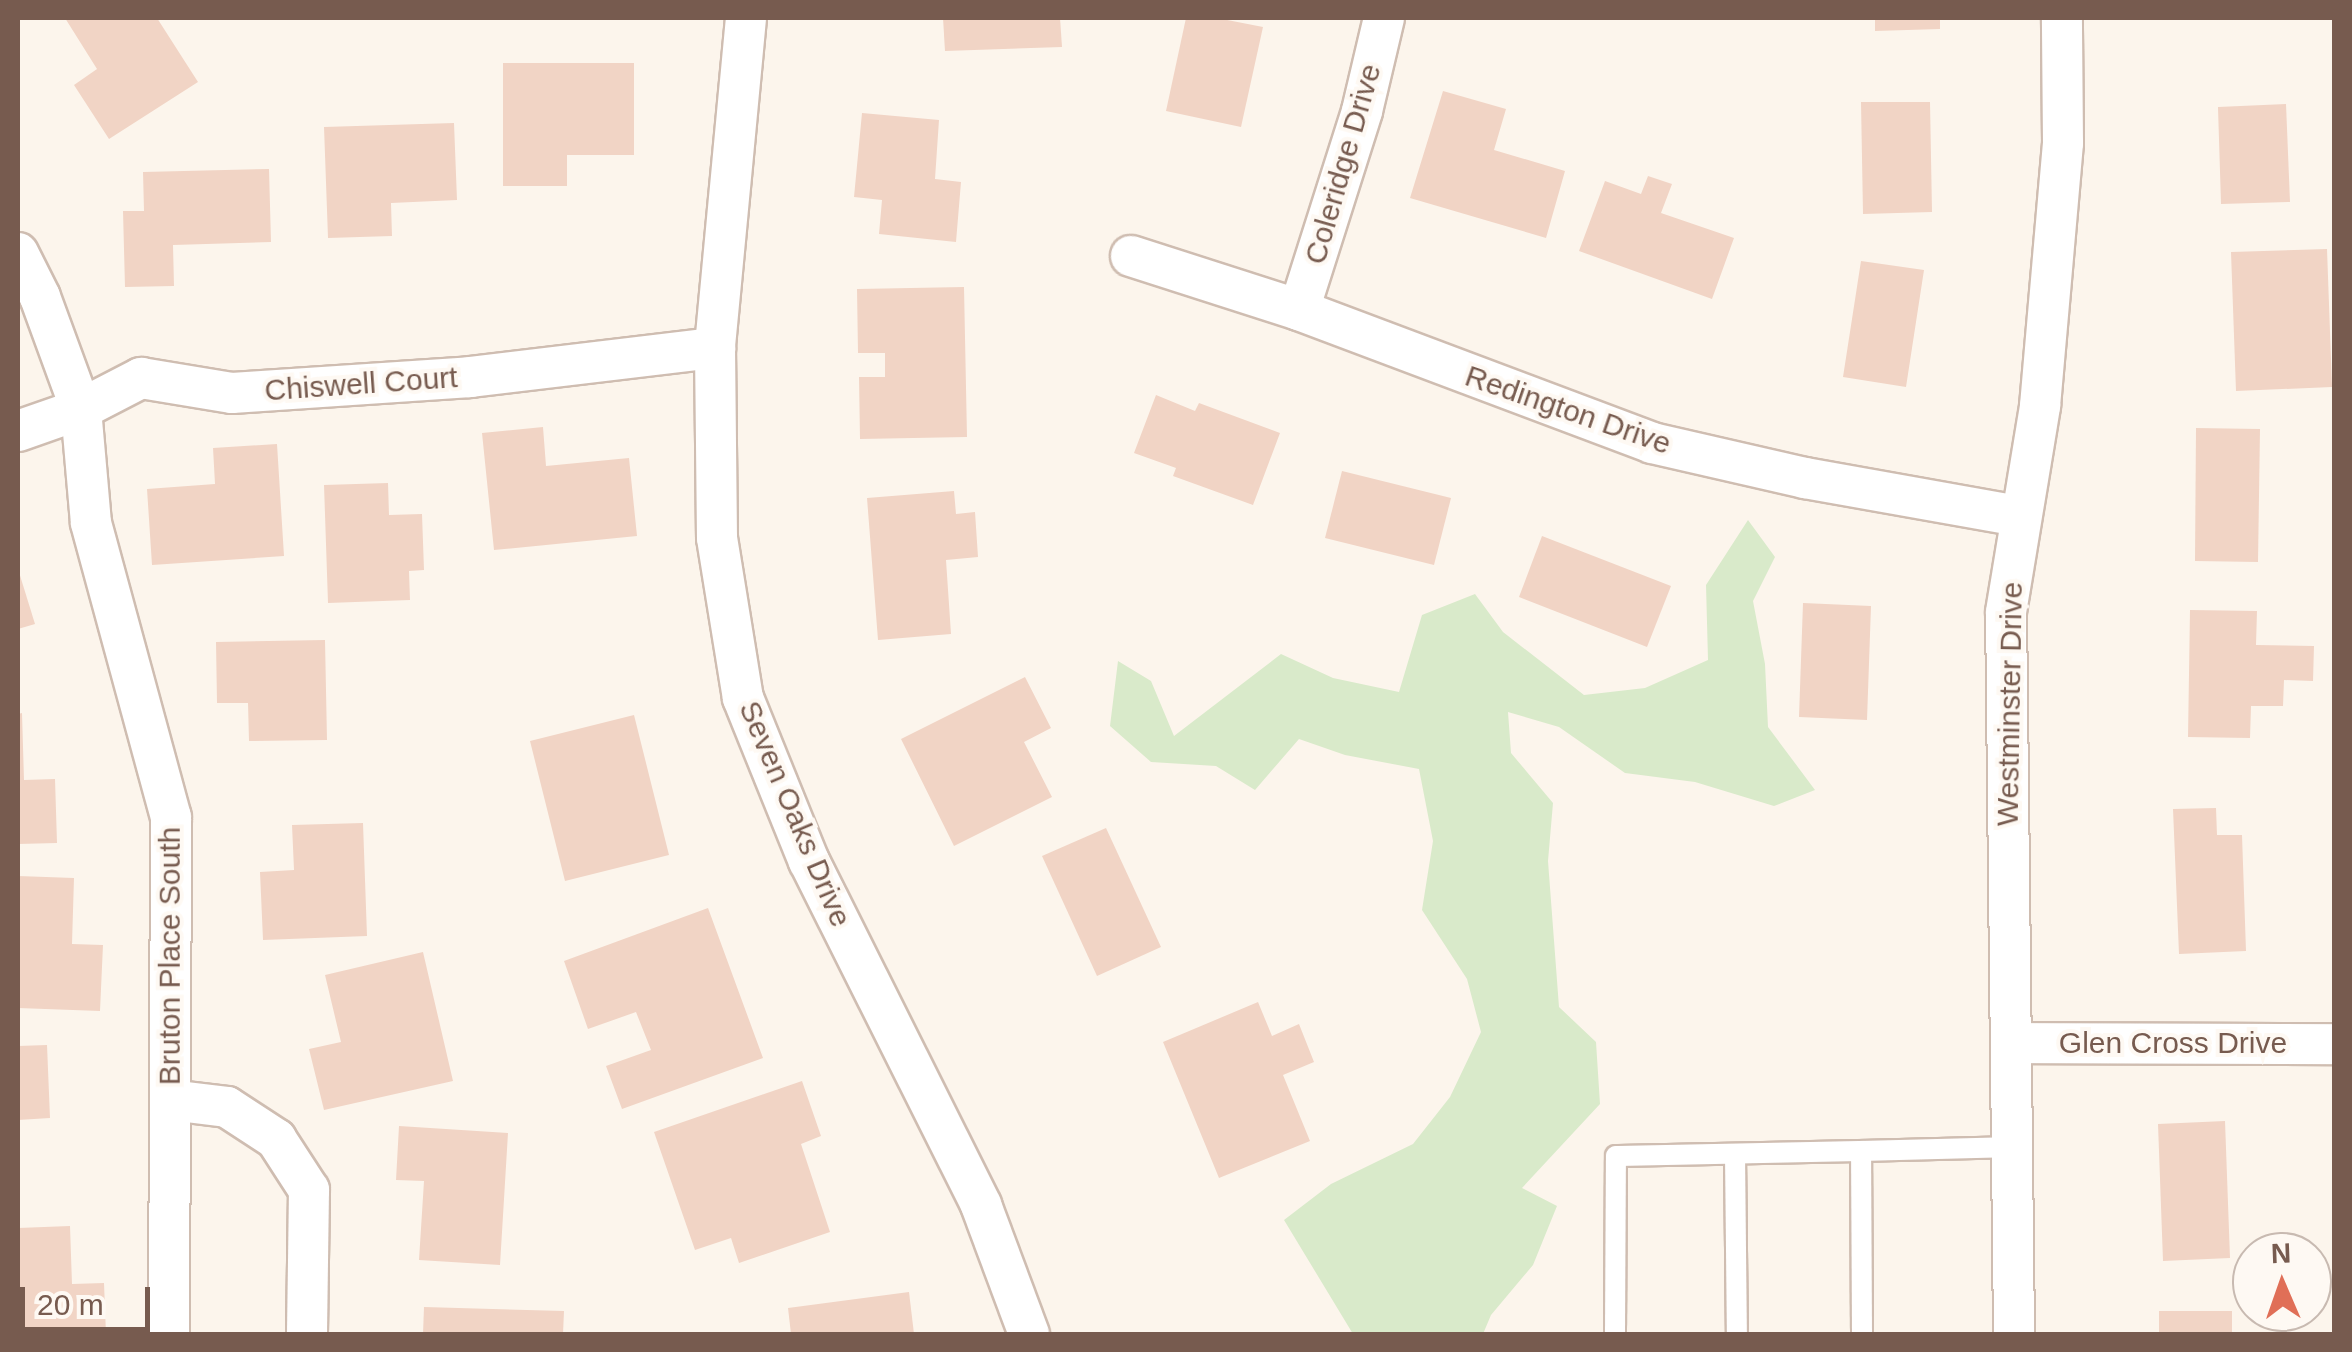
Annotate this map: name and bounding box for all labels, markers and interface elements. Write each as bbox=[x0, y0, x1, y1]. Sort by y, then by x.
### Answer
street label: Coleridge Drive bbox=[1297, 60, 1389, 268]
street label: Redington Drive bbox=[1460, 358, 1676, 462]
street label: Chiswell Court bbox=[263, 359, 459, 409]
street label: Westminster Drive bbox=[1990, 581, 2030, 827]
street label: Seven Oaks Drive bbox=[731, 696, 859, 932]
street label: Bruton Place South bbox=[152, 827, 188, 1085]
street label: Glen Cross Drive bbox=[2059, 1025, 2287, 1061]
north arrow bbox=[2232, 1232, 2332, 1332]
text: N bbox=[2270, 1238, 2292, 1269]
scale bar bbox=[25, 1267, 155, 1329]
text: 20 m bbox=[37, 1288, 104, 1321]

